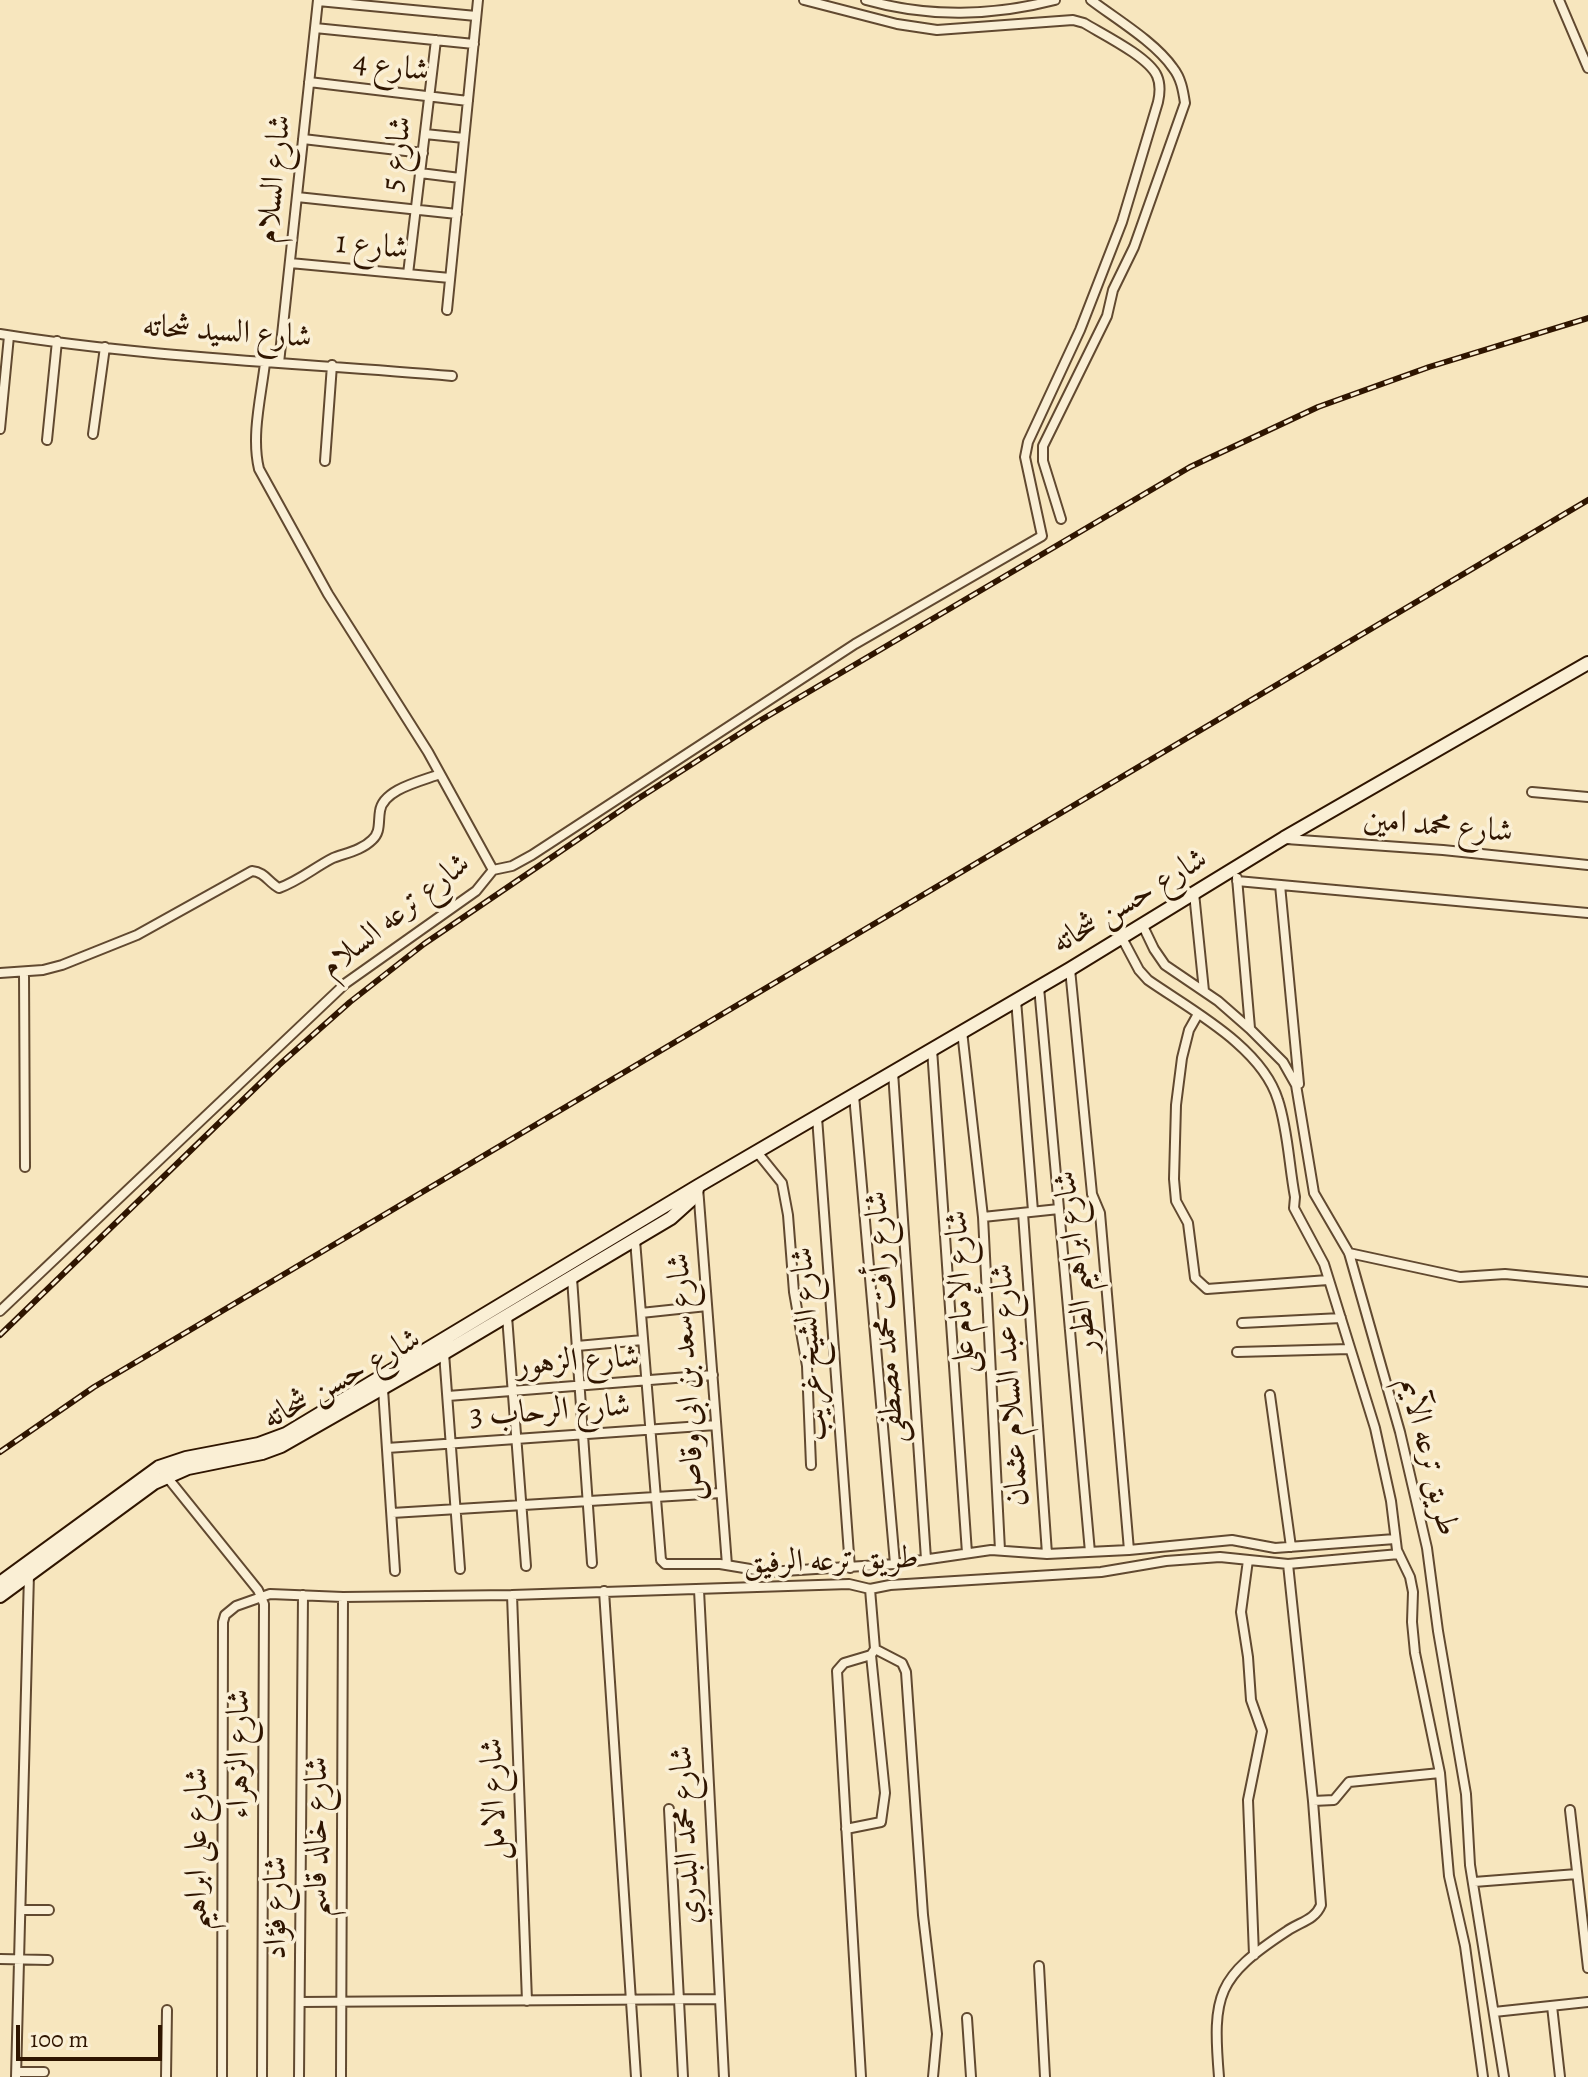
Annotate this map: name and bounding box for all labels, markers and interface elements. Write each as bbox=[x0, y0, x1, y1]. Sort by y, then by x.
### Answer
street label: شارع 4 bbox=[351, 44, 431, 92]
street label: شارع السلام bbox=[249, 113, 301, 245]
street label: شارع 5 bbox=[374, 114, 422, 194]
street label: شارع 1 bbox=[334, 225, 410, 269]
street label: شارع السيد شحاته bbox=[141, 308, 313, 358]
street label: شارع محمد امين bbox=[1361, 801, 1515, 853]
street label: شارع حسن شحاته bbox=[1045, 840, 1215, 964]
street label: شارع ترعه السلام bbox=[313, 846, 479, 986]
street label: شارع ابراهيم الطور bbox=[1047, 1169, 1107, 1355]
street label: شارع رأفت محمد مصطفى bbox=[858, 1189, 914, 1445]
street label: شارع الإمام على bbox=[939, 1209, 985, 1375]
street label: شارع الشيخ غريب bbox=[784, 1246, 836, 1442]
street label: شارع سعد بن ابى وقاص bbox=[660, 1252, 716, 1502]
street label: شارع عبد السلام عثمان bbox=[983, 1262, 1039, 1508]
street label: شارع حسن شحاته bbox=[256, 1321, 428, 1439]
street label: شارع الزهور bbox=[515, 1339, 641, 1385]
street label: طريق ترعه الآيم bbox=[1390, 1374, 1466, 1540]
street label: شارع الرحاب 3 bbox=[468, 1387, 632, 1437]
street label: طريق ترعه الرفيق bbox=[743, 1540, 919, 1584]
street label: شارع الزهراء bbox=[221, 1689, 259, 1819]
street label: شارع الامل bbox=[474, 1737, 516, 1861]
street label: شارع محمد البدري bbox=[663, 1744, 711, 1926]
street label: شارع خالد قاسم bbox=[299, 1757, 337, 1917]
street label: شارع على ابراهيم bbox=[179, 1767, 217, 1931]
street label: شارع فؤاد bbox=[258, 1856, 296, 1960]
scale bar bbox=[20, 2009, 166, 2059]
text: 100 m bbox=[30, 2023, 89, 2055]

